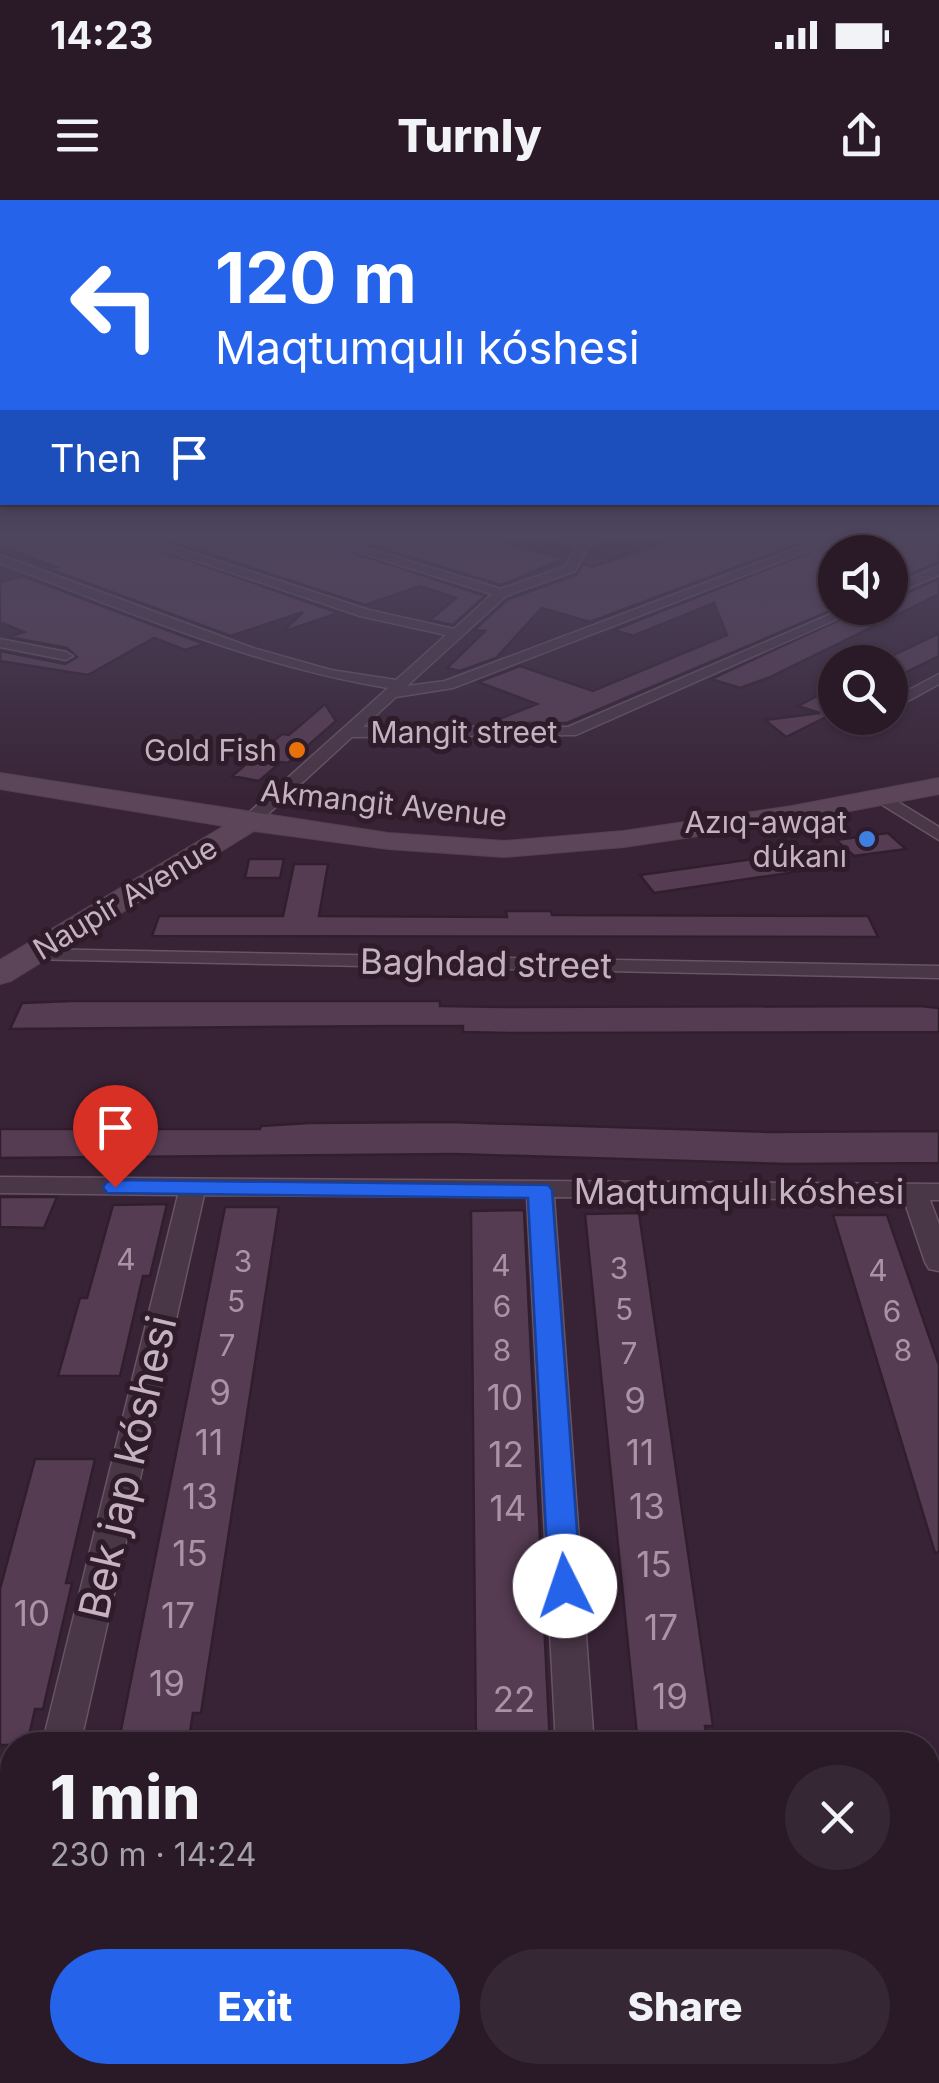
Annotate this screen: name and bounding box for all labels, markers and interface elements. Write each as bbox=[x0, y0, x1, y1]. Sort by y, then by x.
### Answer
text: 14:23 bbox=[50, 12, 153, 58]
icon: menu bbox=[50, 108, 105, 163]
text: Turnly bbox=[397, 108, 542, 163]
icon: share bbox=[834, 108, 889, 163]
text: 120 m bbox=[215, 235, 417, 320]
icon: left bbox=[50, 240, 180, 370]
text: Maqtumqulı kóshesi bbox=[215, 320, 640, 375]
icon: arrive bbox=[162, 430, 217, 485]
text: Then bbox=[50, 435, 142, 481]
map controls bbox=[818, 535, 908, 735]
button: sound bbox=[818, 535, 908, 625]
button: search bbox=[818, 645, 908, 735]
street label: Mangit street bbox=[371, 714, 558, 750]
place label: Gold Fish bbox=[144, 732, 277, 768]
marker: Gold Fish bbox=[286, 739, 308, 761]
street label: Akmangit Avenue bbox=[259, 772, 509, 834]
place label: Azıq-awqat dúkanı bbox=[684, 804, 847, 874]
marker: Azıq-awqat dúkanı bbox=[856, 828, 878, 850]
street label: Naupir Avenue bbox=[27, 829, 223, 967]
street label: Baghdad street bbox=[360, 940, 612, 986]
pin bbox=[73, 1085, 158, 1188]
icon: arrive bbox=[88, 1100, 143, 1155]
street label: Maqtumqulı kóshesi bbox=[574, 1170, 904, 1212]
house number: 4 bbox=[116, 1241, 136, 1277]
house number: 3 bbox=[234, 1243, 252, 1279]
house number: 4 bbox=[491, 1247, 511, 1283]
house number: 3 bbox=[610, 1250, 628, 1286]
house number: 4 bbox=[868, 1252, 888, 1288]
house number: 5 bbox=[227, 1283, 245, 1319]
house number: 6 bbox=[493, 1288, 511, 1324]
house number: 5 bbox=[615, 1291, 633, 1327]
house number: 6 bbox=[883, 1293, 901, 1329]
street label: Bek jap kóshesi bbox=[67, 1311, 187, 1623]
house number: 7 bbox=[219, 1327, 235, 1363]
house number: 8 bbox=[493, 1332, 511, 1368]
house number: 8 bbox=[894, 1332, 912, 1368]
house number: 7 bbox=[621, 1335, 637, 1371]
house number: 9 bbox=[209, 1371, 231, 1413]
house number: 10 bbox=[487, 1376, 523, 1418]
house number: 9 bbox=[624, 1379, 646, 1421]
house number: 11 bbox=[195, 1421, 223, 1463]
house number: 11 bbox=[626, 1431, 654, 1473]
house number: 12 bbox=[488, 1433, 524, 1475]
house number: 13 bbox=[182, 1475, 218, 1517]
house number: 13 bbox=[629, 1485, 665, 1527]
house number: 14 bbox=[490, 1487, 526, 1529]
house number: 15 bbox=[172, 1532, 208, 1574]
position arrow bbox=[513, 1534, 617, 1638]
house number: 15 bbox=[636, 1543, 672, 1585]
house number: 10 bbox=[14, 1592, 50, 1634]
house number: 17 bbox=[161, 1594, 195, 1636]
house number: 17 bbox=[644, 1606, 678, 1648]
house number: 19 bbox=[149, 1662, 185, 1704]
house number: 19 bbox=[652, 1675, 688, 1717]
house number: 22 bbox=[493, 1678, 535, 1720]
text: 1 min bbox=[50, 1761, 200, 1833]
button: close bbox=[785, 1765, 890, 1870]
text: 230 m · 14:24 bbox=[50, 1835, 256, 1874]
button: Exit bbox=[50, 1949, 460, 2064]
button: Share bbox=[480, 1949, 890, 2064]

